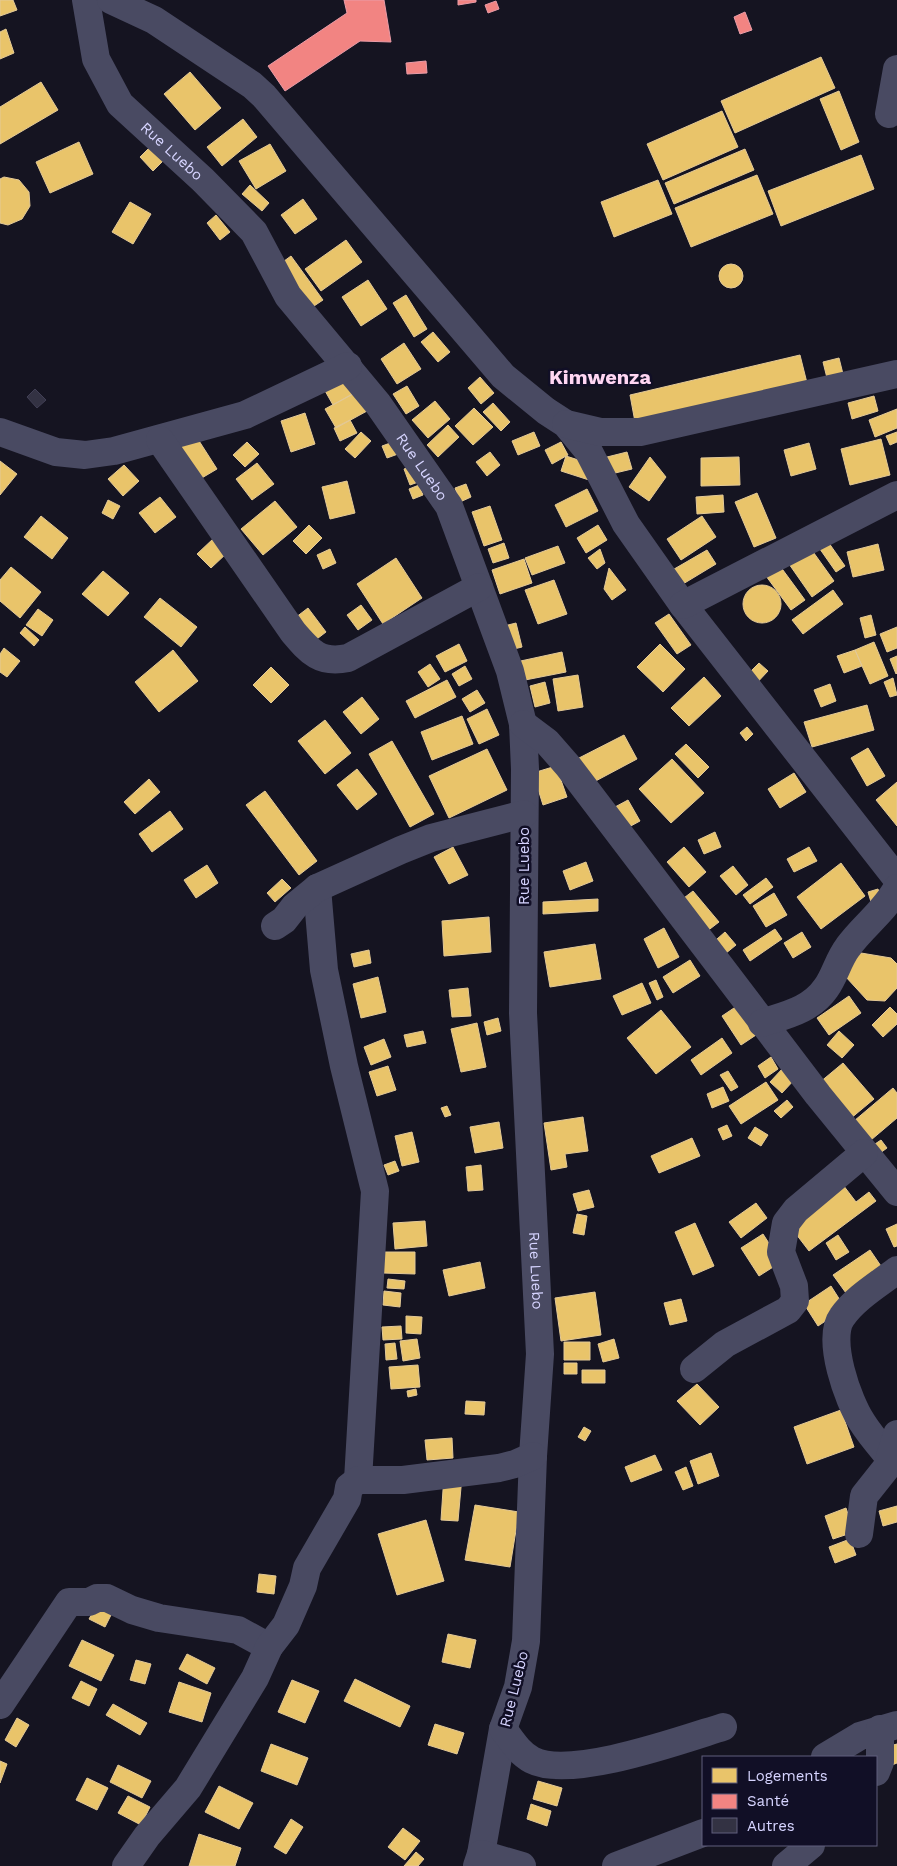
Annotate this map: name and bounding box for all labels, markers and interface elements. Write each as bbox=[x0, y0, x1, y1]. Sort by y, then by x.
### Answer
street label: Rue Luebo bbox=[137, 118, 207, 184]
district label: Kimwenza bbox=[549, 365, 651, 389]
street label: Rue Luebo bbox=[392, 430, 452, 504]
street label: Rue Luebo bbox=[515, 827, 533, 905]
street label: Rue Luebo bbox=[525, 1231, 547, 1310]
street label: Rue Luebo bbox=[496, 1649, 532, 1729]
legend bbox=[702, 1756, 877, 1846]
text: Logements bbox=[747, 1767, 828, 1785]
text: Santé bbox=[747, 1792, 789, 1810]
text: Autres bbox=[747, 1817, 795, 1835]

